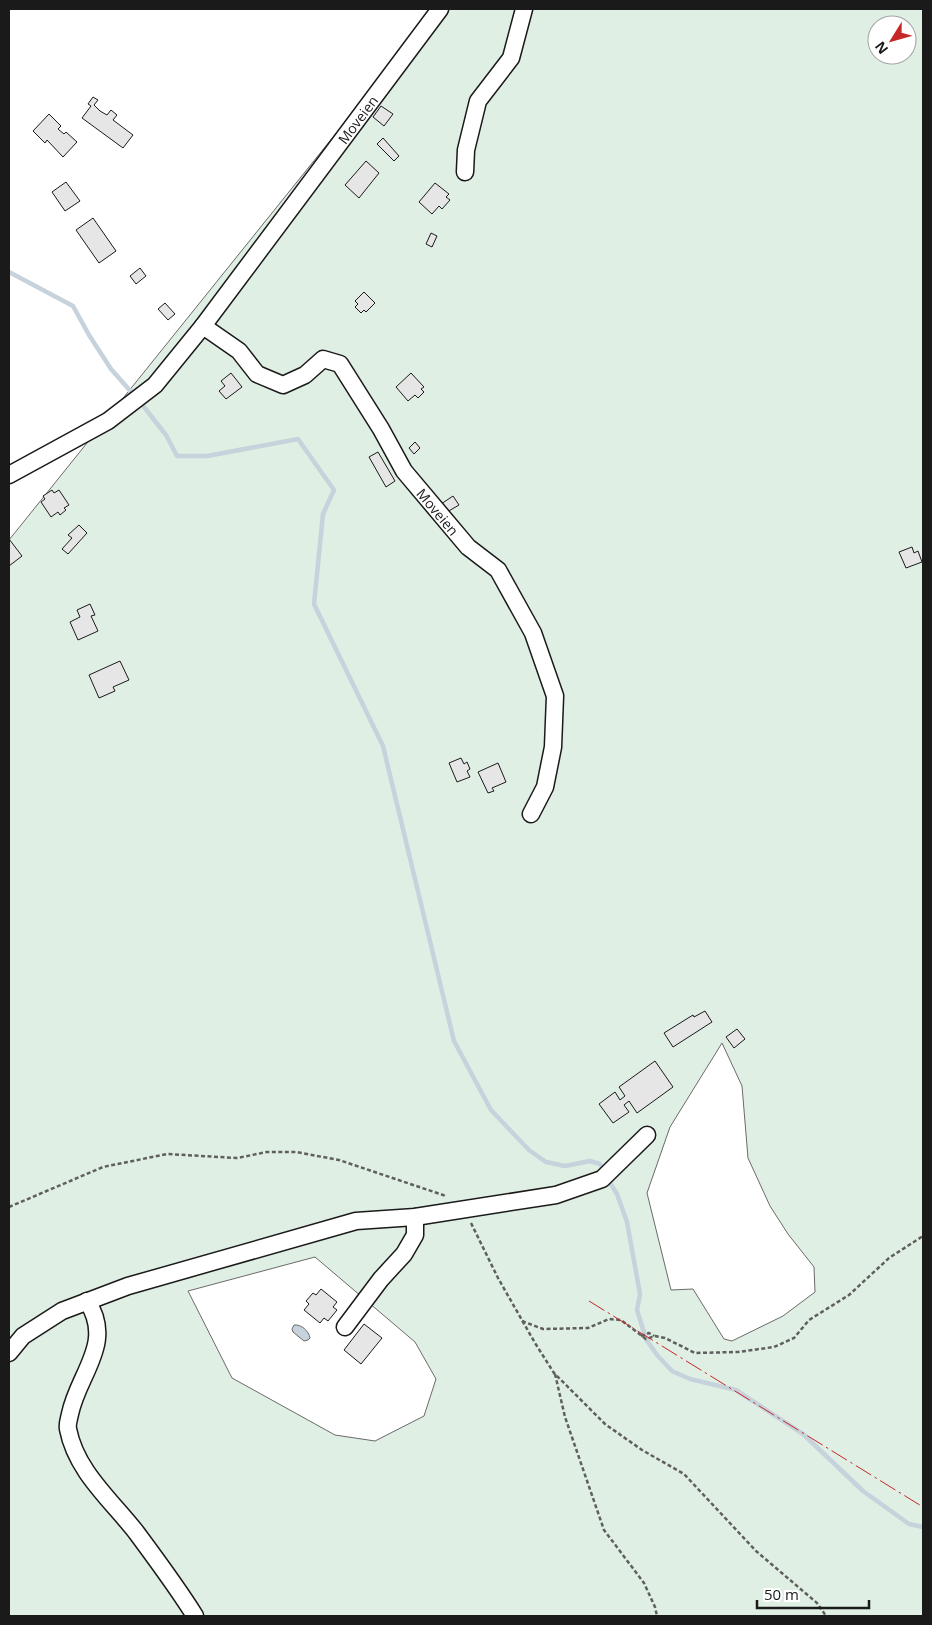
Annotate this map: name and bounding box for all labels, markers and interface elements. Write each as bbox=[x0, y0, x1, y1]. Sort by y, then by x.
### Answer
north arrow bbox=[867, 15, 917, 65]
text: N bbox=[870, 38, 892, 58]
street label: Moveien bbox=[333, 91, 382, 147]
street label: Moveien bbox=[413, 484, 463, 539]
scale bar bbox=[757, 1578, 870, 1610]
text: 50 m bbox=[764, 1584, 799, 1604]

